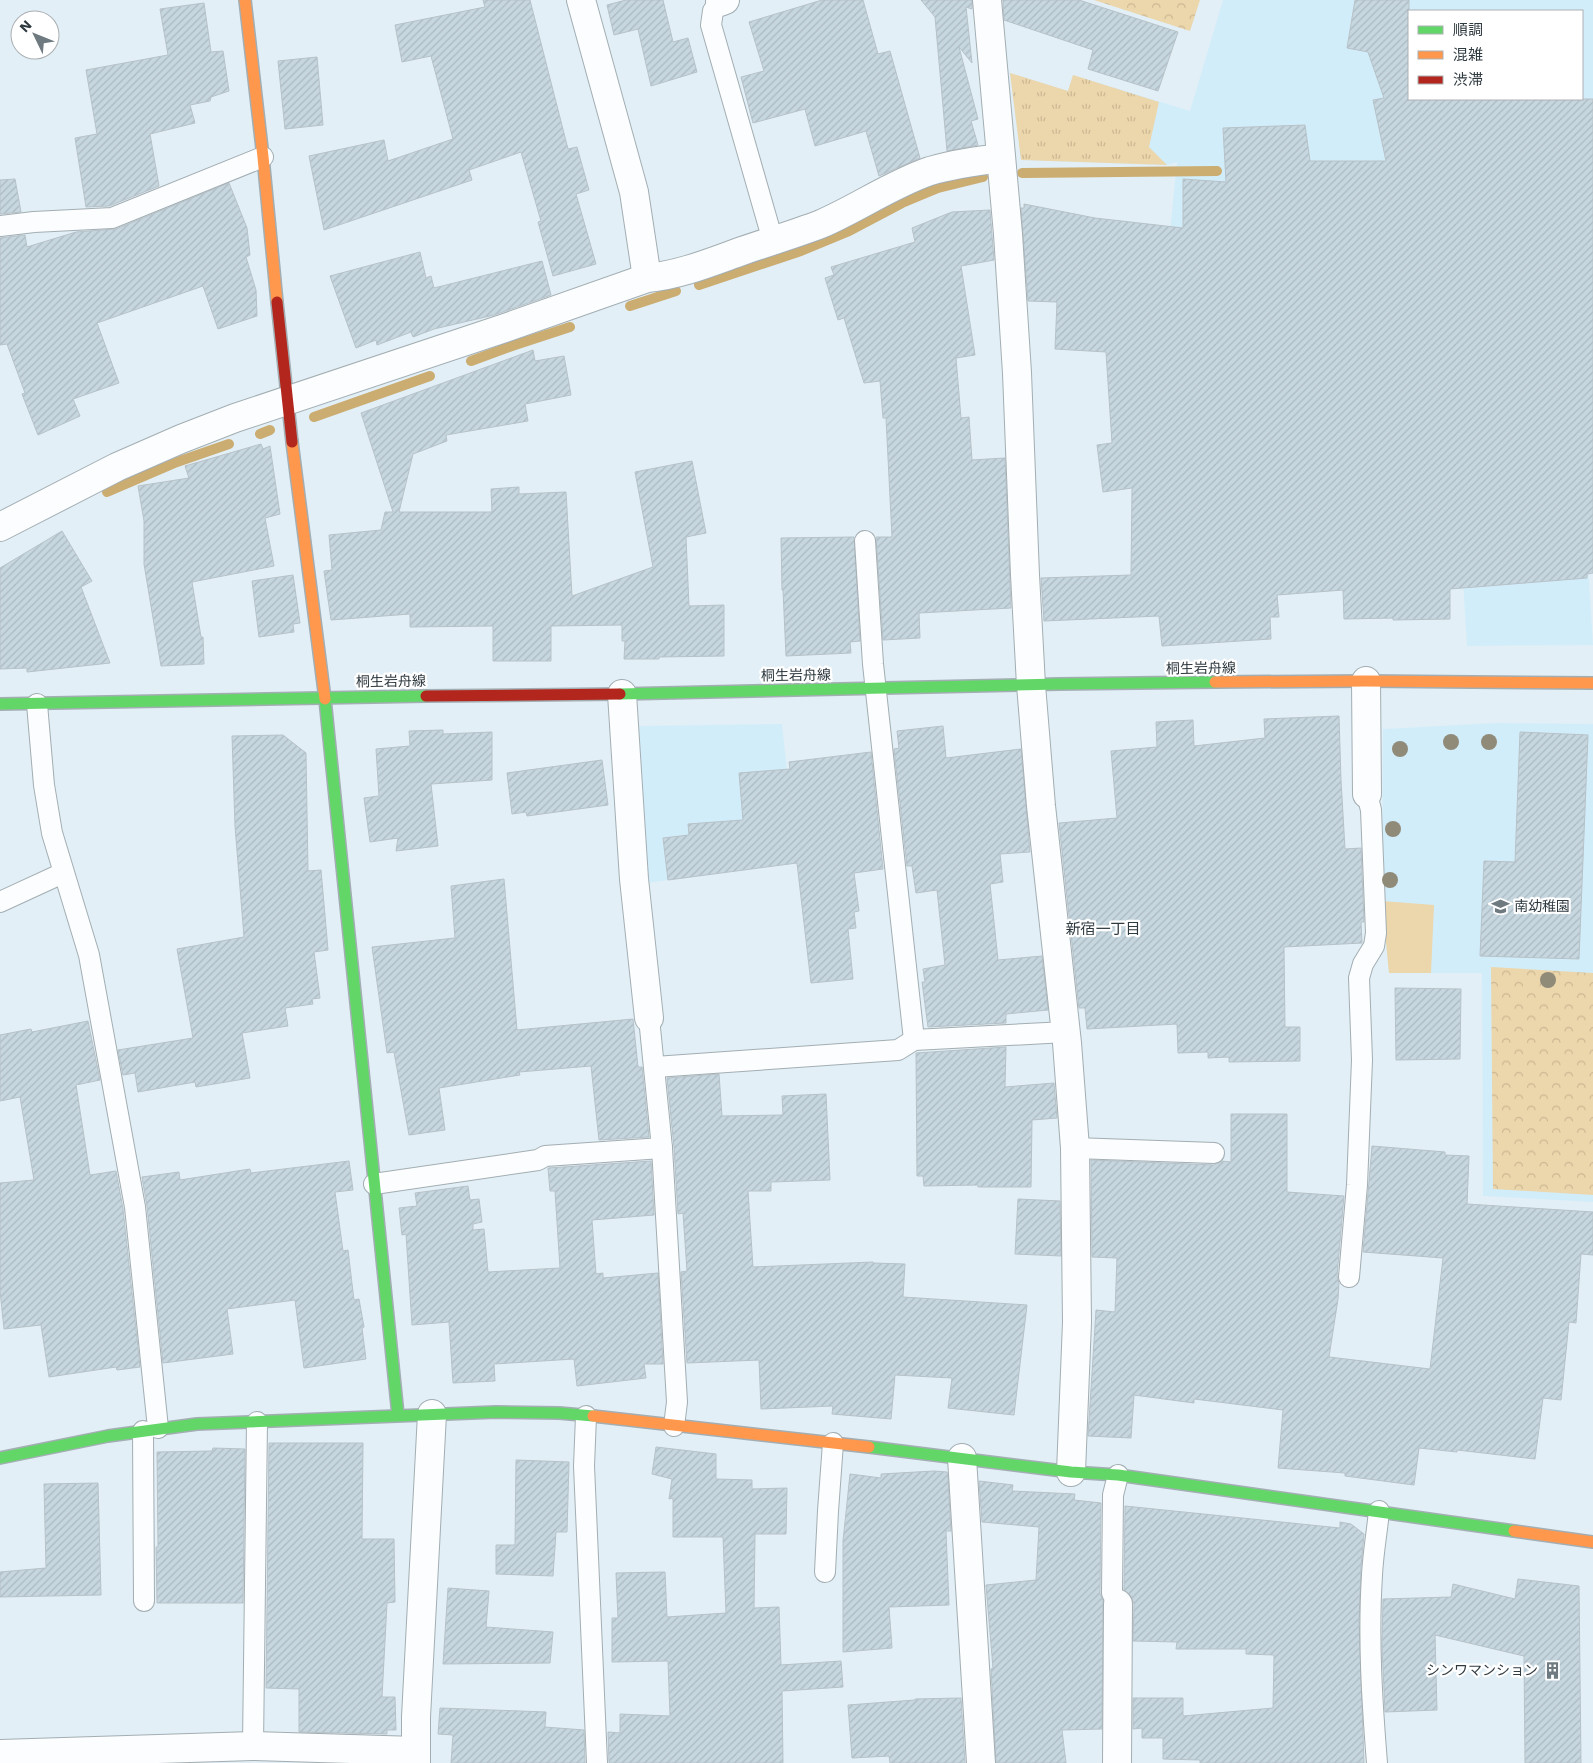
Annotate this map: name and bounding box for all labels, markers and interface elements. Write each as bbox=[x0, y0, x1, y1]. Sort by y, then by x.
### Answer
north arrow bbox=[10, 10, 60, 60]
legend bbox=[1408, 10, 1583, 100]
text: N bbox=[16, 17, 35, 35]
text: 順調 bbox=[1453, 21, 1483, 39]
text: 混雑 bbox=[1453, 46, 1483, 64]
text: 渋滞 bbox=[1453, 71, 1483, 89]
street label: 桐生岩舟線 bbox=[1166, 659, 1236, 677]
street label: 桐生岩舟線 bbox=[761, 666, 831, 684]
street label: 桐生岩舟線 bbox=[356, 672, 426, 690]
school or university icon: 南幼稚園 bbox=[1490, 896, 1510, 916]
place label: 南幼稚園 bbox=[1514, 898, 1570, 914]
district label: 新宿一丁目 bbox=[1065, 920, 1141, 938]
building icon: シンワマンション bbox=[1542, 1660, 1562, 1680]
place label: シンワマンション bbox=[1426, 1662, 1538, 1678]

